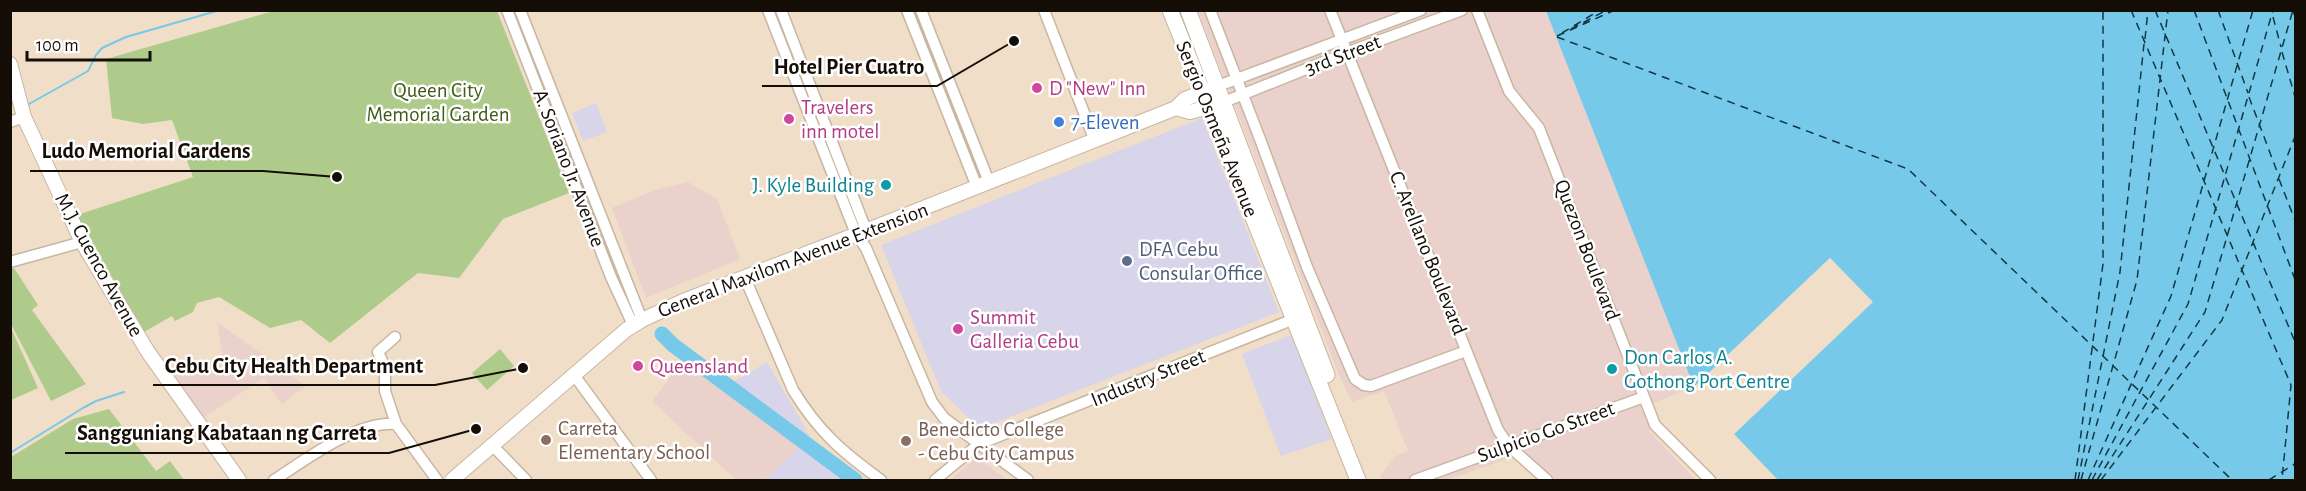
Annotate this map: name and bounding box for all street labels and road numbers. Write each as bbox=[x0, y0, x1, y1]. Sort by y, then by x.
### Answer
street label: 3rd Street bbox=[1302, 31, 1384, 79]
street label: Sergio Osmeña Avenue bbox=[1172, 38, 1262, 220]
street label: A. Soriano Jr. Avenue bbox=[529, 86, 609, 250]
street label: C. Arellano Boulevard bbox=[1386, 168, 1470, 338]
street label: Quezon Boulevard bbox=[1550, 177, 1624, 324]
street label: M.J. Cuenco Avenue bbox=[51, 190, 147, 340]
street label: General Maxilom Avenue Extension bbox=[655, 199, 931, 321]
street label: Industry Street bbox=[1088, 345, 1208, 410]
street label: Sulpicio Go Street bbox=[1475, 397, 1617, 466]

